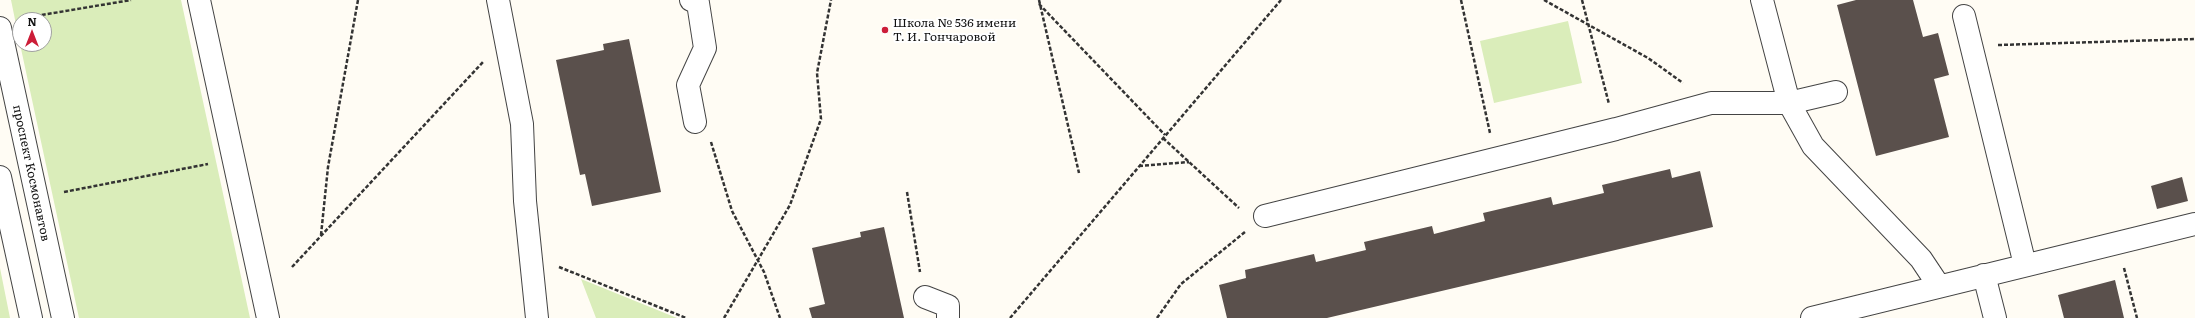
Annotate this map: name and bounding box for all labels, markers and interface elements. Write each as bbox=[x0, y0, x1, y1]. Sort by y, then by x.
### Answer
north arrow bbox=[12, 12, 52, 52]
text: N bbox=[27, 13, 37, 29]
place label: Школа № 536 имени Т. И. Гончаровой bbox=[893, 16, 1016, 44]
marker: Школа № 536 имени Т. И. Гончаровой bbox=[880, 25, 890, 35]
street label: проспект Космонавтов bbox=[9, 103, 53, 243]

